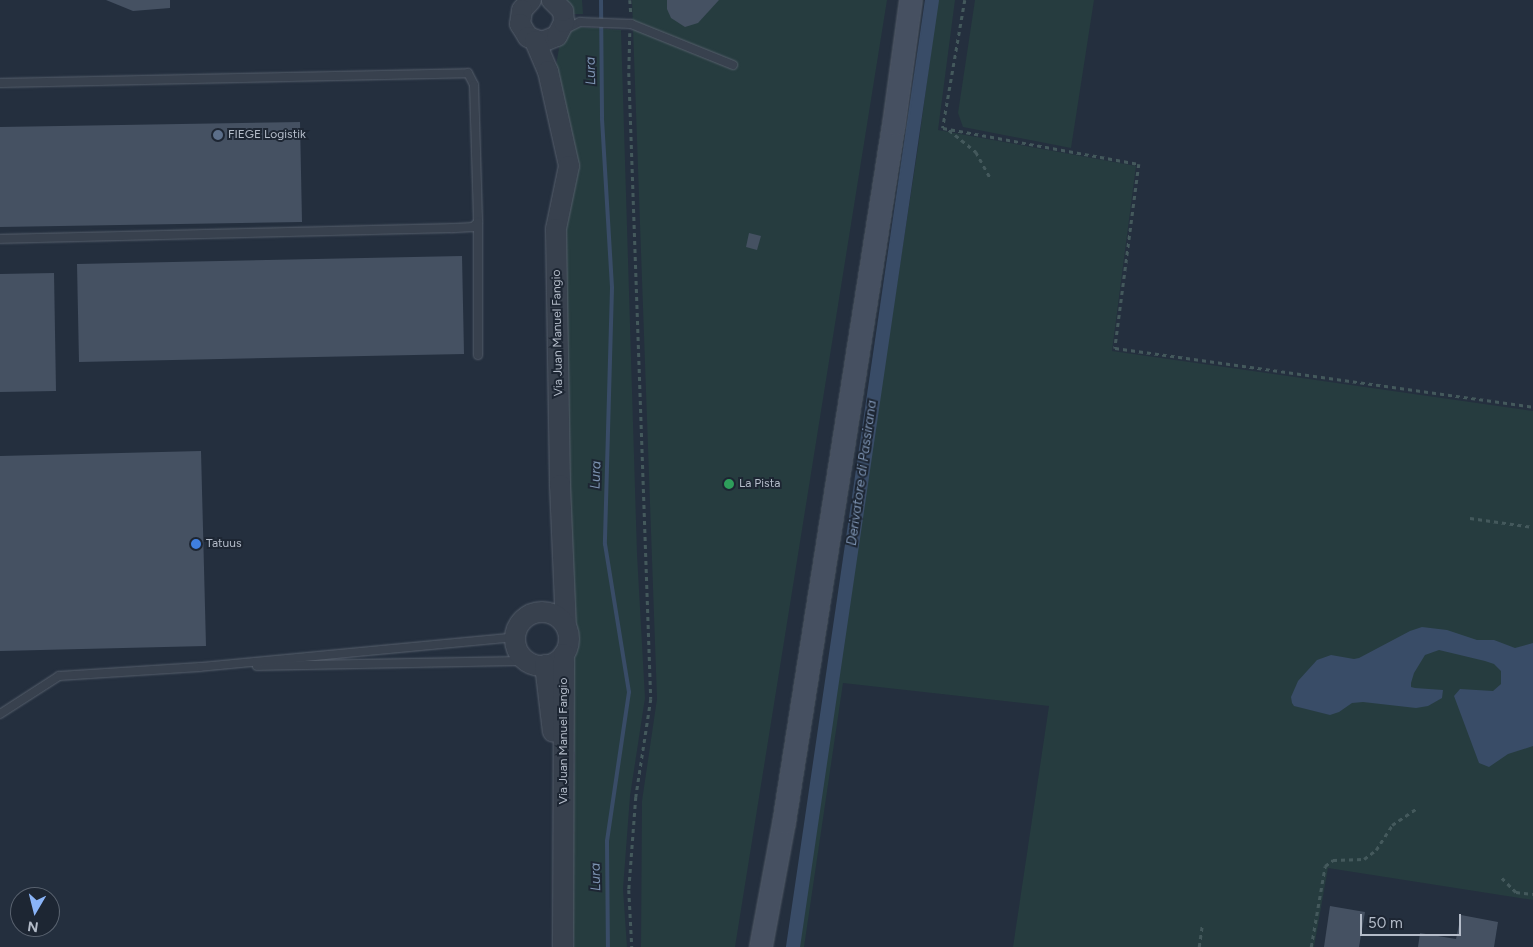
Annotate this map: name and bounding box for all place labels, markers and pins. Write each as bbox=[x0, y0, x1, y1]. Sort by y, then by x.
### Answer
place label: FIEGE Logistik bbox=[228, 128, 306, 142]
marker: FIEGE Logistik bbox=[212, 129, 224, 141]
place label: La Pista bbox=[739, 477, 780, 491]
marker: La Pista bbox=[723, 478, 735, 490]
place label: Tatuus bbox=[206, 537, 242, 551]
marker: Tatuus bbox=[190, 538, 202, 550]

